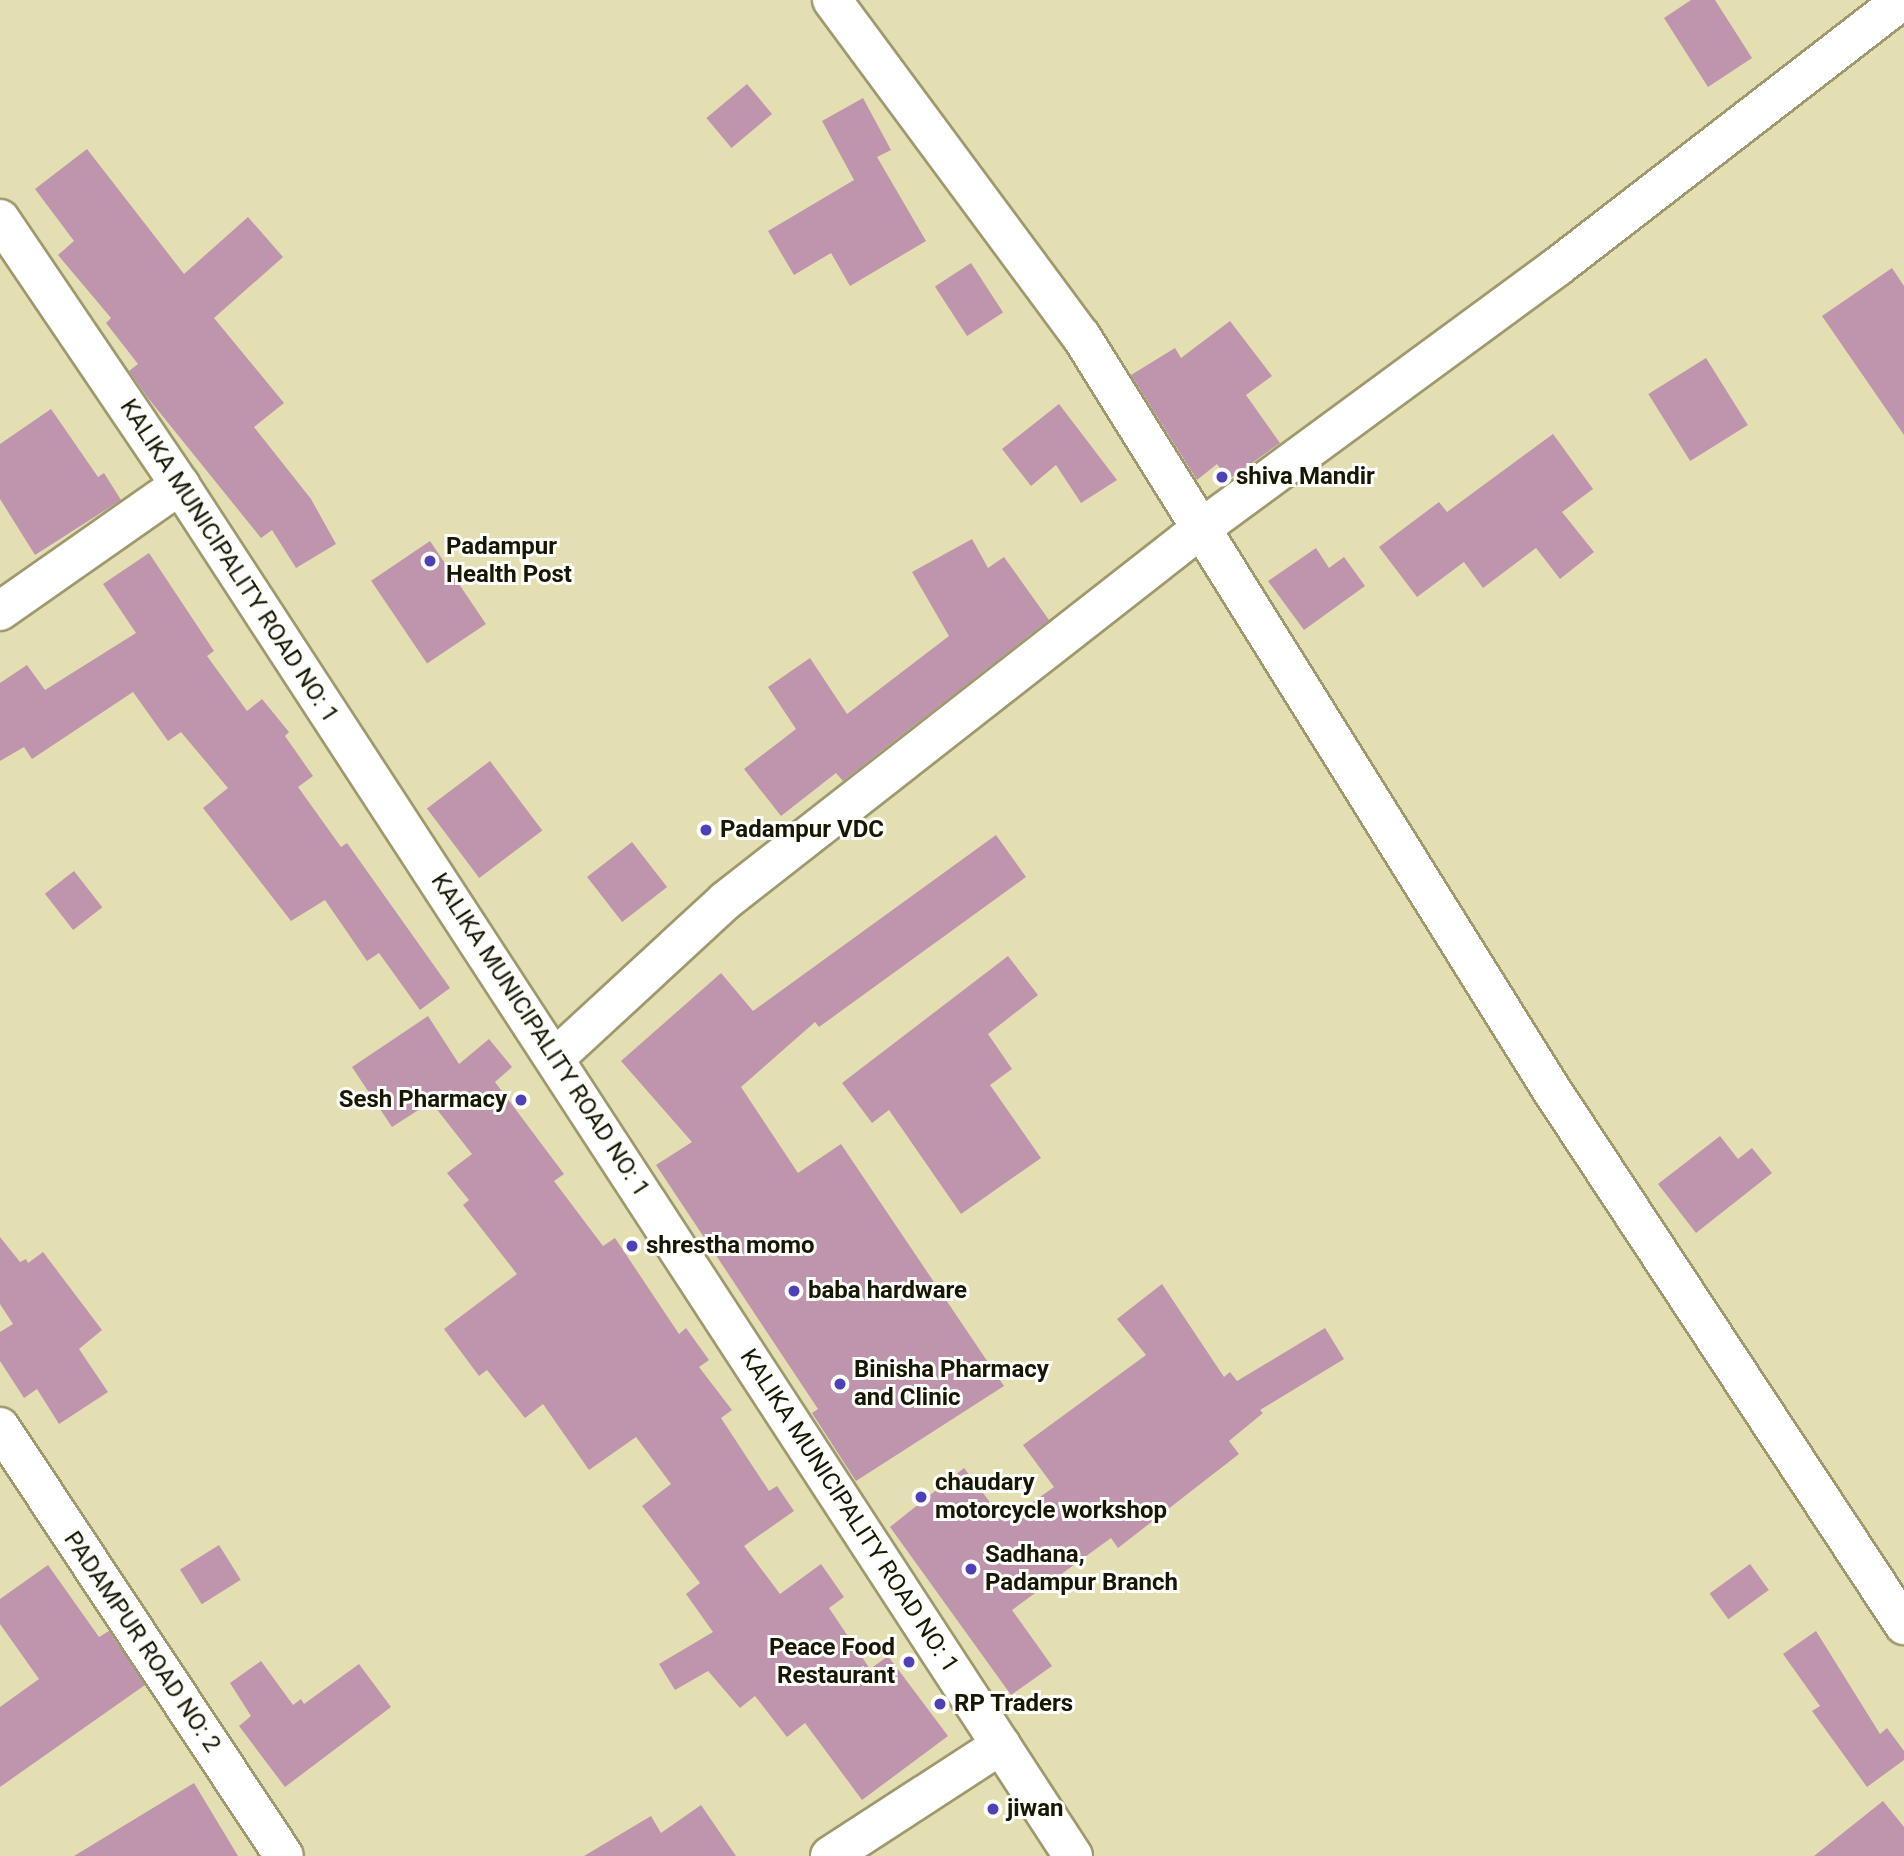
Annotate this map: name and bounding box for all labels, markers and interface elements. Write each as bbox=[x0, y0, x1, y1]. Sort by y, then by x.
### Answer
street label: KALIKA MUNICIPALITY ROAD NO: 1 bbox=[114, 394, 344, 728]
place label: shiva Mandir bbox=[1236, 463, 1375, 491]
marker: shiva Mandir bbox=[1214, 469, 1230, 485]
place label: Padampur Health Post bbox=[446, 533, 572, 589]
marker: Padampur Health Post bbox=[420, 551, 440, 571]
place label: Padampur VDC bbox=[720, 816, 884, 844]
marker: Padampur VDC bbox=[698, 822, 714, 838]
street label: KALIKA MUNICIPALITY ROAD NO: 1 bbox=[425, 868, 655, 1202]
place label: Sesh Pharmacy bbox=[339, 1086, 507, 1114]
marker: Sesh Pharmacy bbox=[513, 1092, 529, 1108]
place label: shrestha momo bbox=[646, 1232, 815, 1260]
marker: shrestha momo bbox=[624, 1238, 640, 1254]
place label: baba hardware bbox=[808, 1277, 967, 1305]
marker: baba hardware bbox=[786, 1283, 802, 1299]
street label: KALIKA MUNICIPALITY ROAD NO: 1 bbox=[734, 1344, 964, 1678]
place label: Binisha Pharmacy and Clinic bbox=[854, 1356, 1049, 1412]
marker: Binisha Pharmacy and Clinic bbox=[832, 1376, 848, 1392]
place label: chaudary motorcycle workshop bbox=[935, 1469, 1167, 1525]
marker: chaudary motorcycle workshop bbox=[913, 1489, 929, 1505]
street label: PADAMPUR ROAD NO: 2 bbox=[57, 1526, 227, 1758]
place label: Sadhana, Padampur Branch bbox=[985, 1541, 1178, 1597]
marker: Sadhana, Padampur Branch bbox=[963, 1561, 979, 1577]
place label: Peace Food Restaurant bbox=[769, 1634, 895, 1690]
marker: Peace Food Restaurant bbox=[901, 1654, 917, 1670]
place label: RP Traders bbox=[954, 1690, 1074, 1718]
marker: RP Traders bbox=[932, 1696, 948, 1712]
place label: jiwan bbox=[1007, 1795, 1064, 1823]
marker: jiwan bbox=[985, 1801, 1001, 1817]

